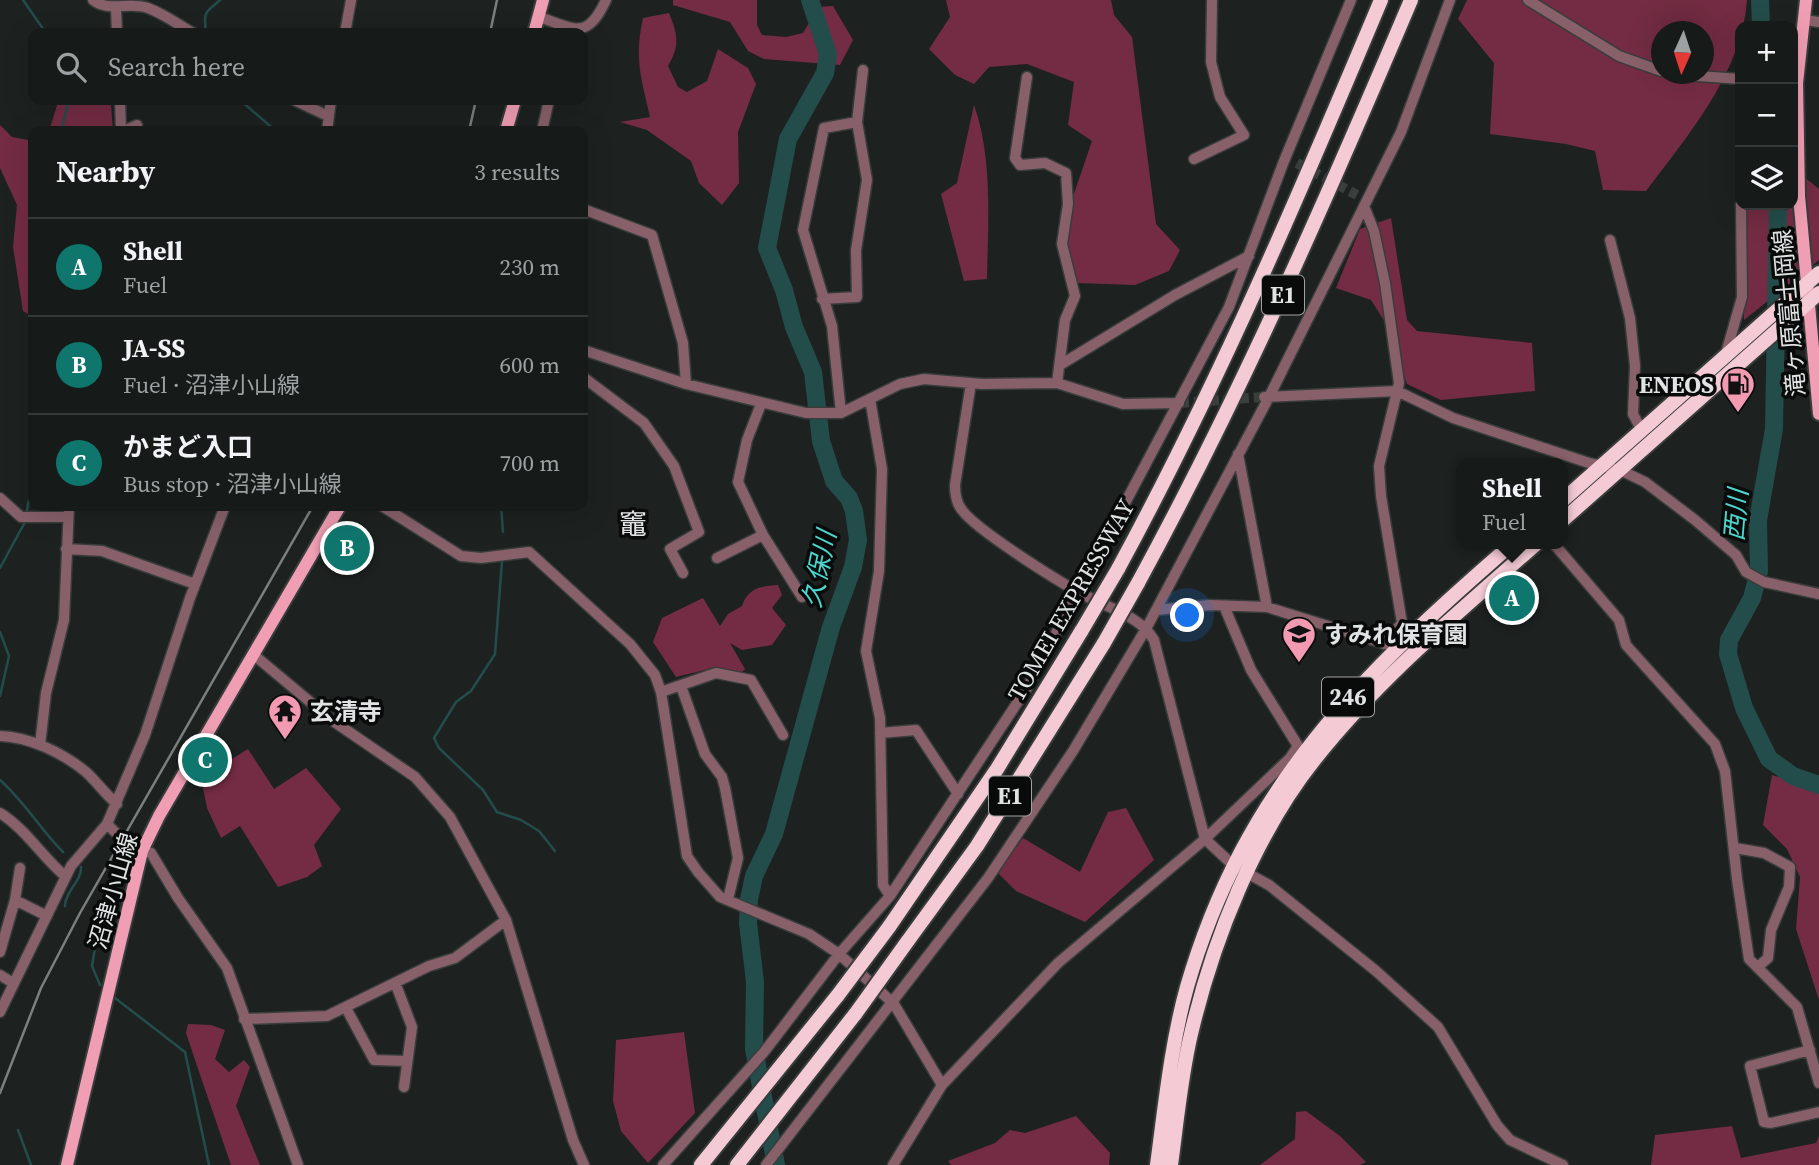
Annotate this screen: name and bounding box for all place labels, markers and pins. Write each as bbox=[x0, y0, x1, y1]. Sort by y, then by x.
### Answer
fuel station icon: ENEOS bbox=[1719, 365, 1757, 414]
place label: ENEOS bbox=[1639, 368, 1714, 401]
pin: B bbox=[324, 522, 370, 574]
pin: A bbox=[1489, 572, 1535, 624]
school or university icon: すみれ保育園 bbox=[1280, 615, 1318, 664]
place label: すみれ保育園 bbox=[1324, 618, 1468, 651]
temple icon: 玄清寺 bbox=[266, 692, 304, 741]
place label: 玄清寺 bbox=[310, 695, 382, 728]
pin: C bbox=[182, 734, 228, 786]

